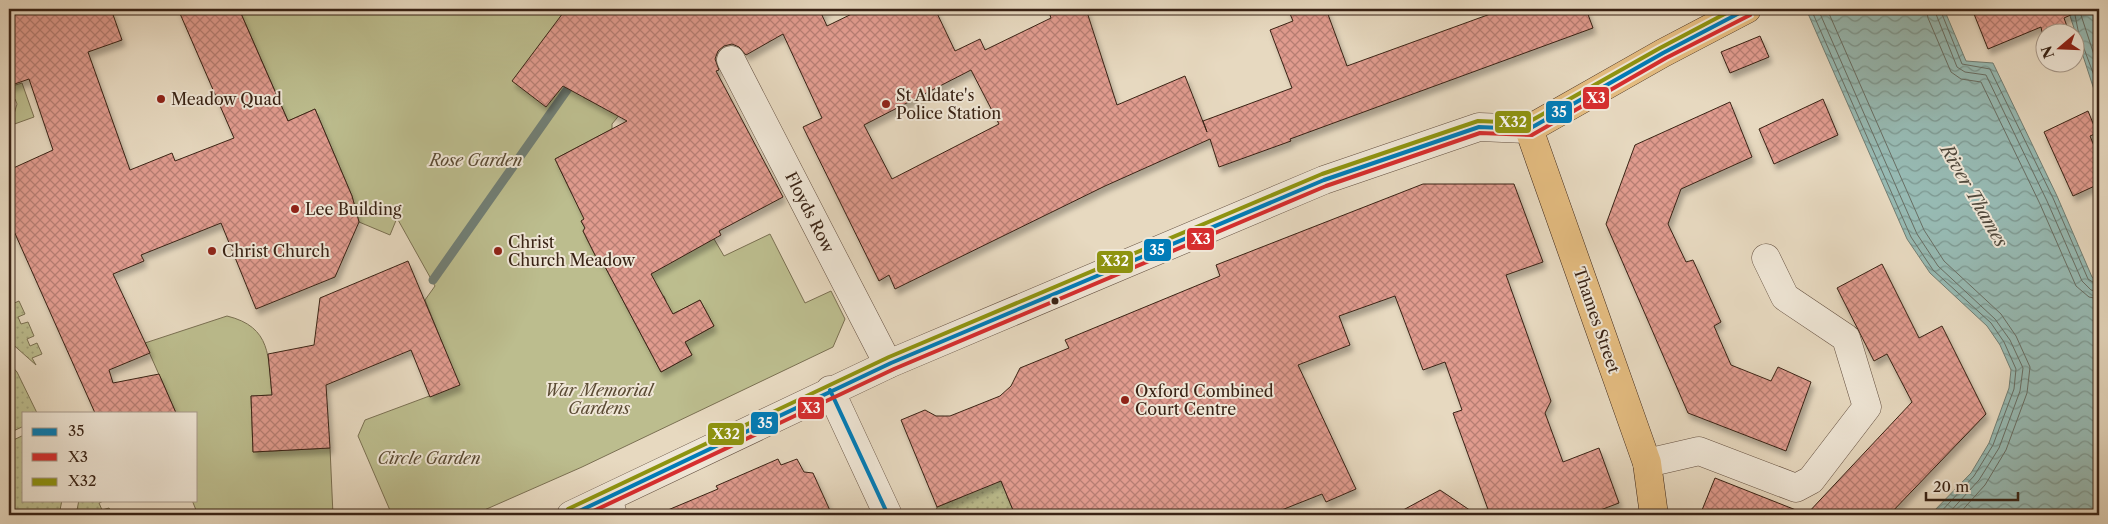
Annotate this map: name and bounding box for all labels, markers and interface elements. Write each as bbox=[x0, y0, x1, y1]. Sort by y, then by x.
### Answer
north arrow bbox=[2036, 22, 2086, 72]
text: N bbox=[2037, 44, 2058, 61]
place label: St Aldate's Police Station bbox=[896, 85, 1001, 123]
line badge: X3 bbox=[1582, 86, 1610, 110]
place label: Meadow Quad bbox=[171, 89, 282, 109]
text: X3 bbox=[1585, 89, 1606, 107]
marker: Meadow Quad bbox=[155, 93, 167, 105]
marker: St Aldate's Police Station bbox=[880, 98, 892, 110]
line badge: 35 bbox=[1545, 100, 1573, 124]
text: 35 bbox=[1551, 103, 1567, 121]
line badge: X32 bbox=[1494, 110, 1532, 134]
text: X32 bbox=[1498, 113, 1527, 131]
water label: River Thames bbox=[1935, 139, 2012, 251]
park label: Rose Garden bbox=[428, 150, 522, 170]
street label: Floyds Row bbox=[781, 168, 839, 256]
place label: Lee Building bbox=[305, 199, 402, 219]
marker: Lee Building bbox=[289, 203, 301, 215]
line badge: X3 bbox=[1186, 227, 1215, 251]
text: X3 bbox=[1190, 230, 1211, 248]
place label: Christ Church Meadow bbox=[508, 232, 636, 270]
line badge: 35 bbox=[1143, 238, 1172, 262]
place label: Christ Church bbox=[222, 241, 330, 261]
text: 35 bbox=[1149, 241, 1165, 259]
marker: Christ Church bbox=[206, 245, 218, 257]
marker: Christ Church Meadow bbox=[492, 245, 504, 257]
line badge: X32 bbox=[1096, 250, 1134, 274]
text: X32 bbox=[1100, 252, 1129, 270]
street label: Thames Street bbox=[1569, 264, 1625, 376]
unlabelled marker bbox=[1050, 296, 1060, 306]
park label: War Memorial Gardens bbox=[545, 380, 655, 418]
place label: Oxford Combined Court Centre bbox=[1135, 381, 1274, 419]
marker: Oxford Combined Court Centre bbox=[1119, 394, 1131, 406]
line badge: X3 bbox=[797, 396, 825, 420]
text: X3 bbox=[800, 399, 821, 417]
line badge: 35 bbox=[750, 411, 779, 435]
legend bbox=[22, 412, 198, 502]
text: 35 bbox=[757, 414, 773, 432]
text: 35 bbox=[68, 421, 84, 440]
line badge: X32 bbox=[707, 422, 745, 446]
text: X32 bbox=[711, 425, 740, 443]
text: X3 bbox=[67, 447, 88, 466]
park label: Circle Garden bbox=[377, 448, 481, 468]
scale bar bbox=[1926, 469, 2018, 501]
text: X32 bbox=[67, 471, 97, 490]
text: 20 m bbox=[1933, 477, 1969, 496]

